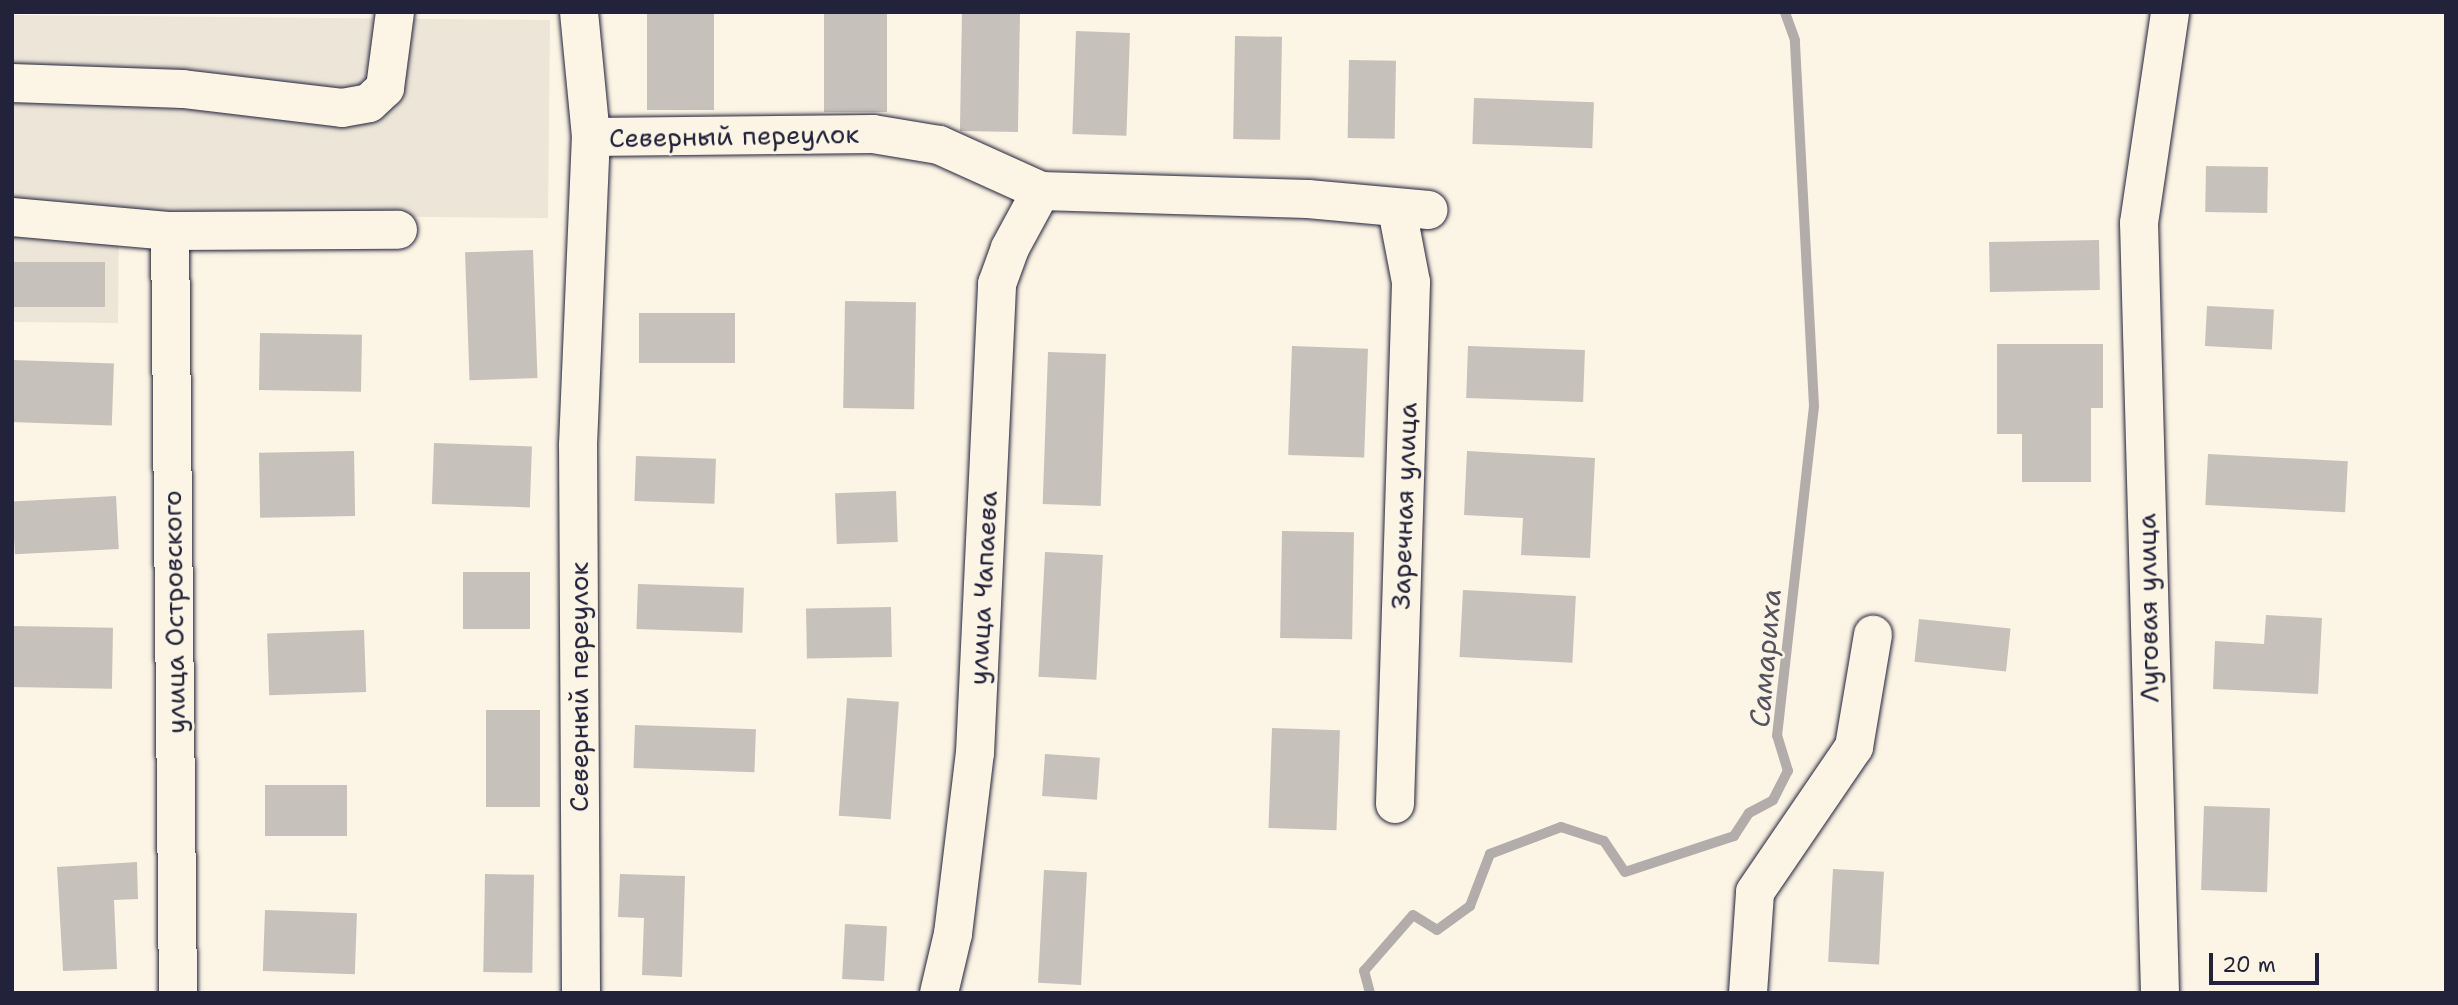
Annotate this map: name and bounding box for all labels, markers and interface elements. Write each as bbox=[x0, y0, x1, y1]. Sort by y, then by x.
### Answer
street label: Северный переулок bbox=[609, 118, 859, 154]
street label: Заречная улица bbox=[1385, 402, 1423, 610]
street label: улица Островского bbox=[156, 490, 192, 734]
street label: улица Чапаева bbox=[962, 490, 1004, 686]
street label: Луговая улица bbox=[2131, 513, 2165, 703]
street label: Северный переулок bbox=[563, 562, 595, 812]
water label: Самариха bbox=[1742, 587, 1788, 729]
scale bar bbox=[2213, 939, 2323, 983]
text: 20 m bbox=[2222, 951, 2276, 979]

